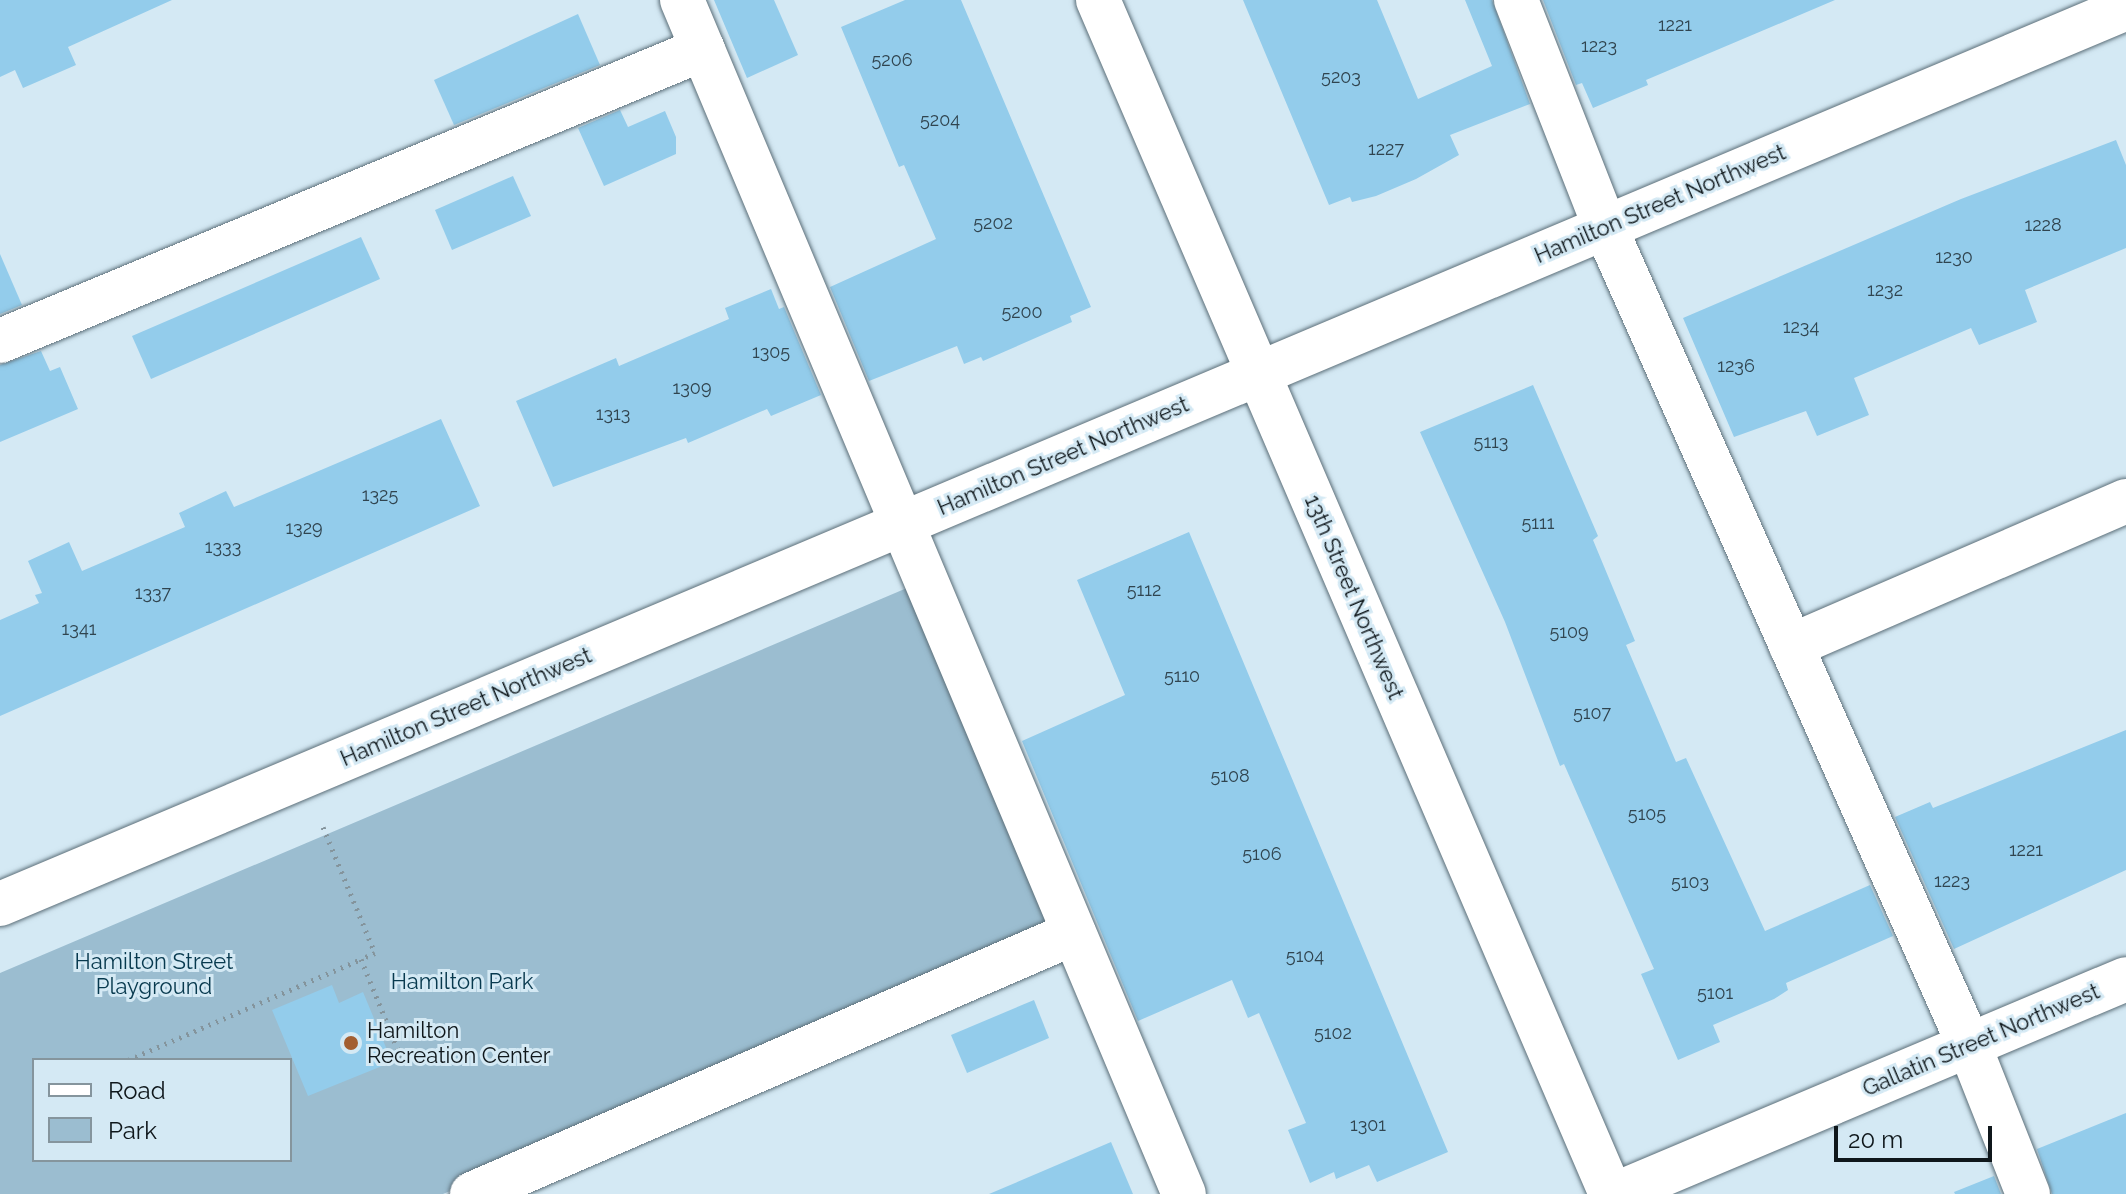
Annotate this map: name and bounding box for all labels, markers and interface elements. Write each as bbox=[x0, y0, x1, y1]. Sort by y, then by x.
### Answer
house number: 1221 bbox=[1658, 14, 1692, 36]
house number: 1223 bbox=[1581, 35, 1617, 57]
house number: 5206 bbox=[871, 49, 913, 71]
house number: 5203 bbox=[1321, 66, 1361, 88]
house number: 5204 bbox=[920, 109, 960, 131]
house number: 1227 bbox=[1368, 138, 1404, 160]
street label: Hamilton Street Northwest bbox=[1530, 139, 1790, 269]
house number: 5202 bbox=[973, 212, 1013, 234]
house number: 1228 bbox=[2024, 214, 2062, 236]
house number: 1230 bbox=[1935, 246, 1973, 268]
house number: 1232 bbox=[1867, 279, 1903, 301]
house number: 5200 bbox=[1001, 301, 1043, 323]
house number: 1234 bbox=[1783, 316, 1819, 338]
house number: 1305 bbox=[752, 341, 790, 363]
house number: 1236 bbox=[1717, 355, 1755, 377]
house number: 1309 bbox=[673, 377, 711, 399]
street label: Hamilton Street Northwest bbox=[933, 391, 1193, 521]
house number: 1313 bbox=[596, 403, 630, 425]
house number: 5113 bbox=[1474, 431, 1508, 453]
house number: 1325 bbox=[362, 484, 398, 506]
street label: 13th Street Northwest bbox=[1299, 491, 1409, 703]
house number: 5111 bbox=[1522, 512, 1554, 534]
house number: 1329 bbox=[285, 517, 323, 539]
house number: 1333 bbox=[205, 536, 241, 558]
house number: 5112 bbox=[1127, 579, 1161, 601]
house number: 1337 bbox=[135, 582, 171, 604]
house number: 1341 bbox=[62, 618, 96, 640]
house number: 5109 bbox=[1549, 621, 1589, 643]
street label: Hamilton Street Northwest bbox=[336, 642, 596, 772]
house number: 5110 bbox=[1164, 665, 1200, 687]
house number: 5107 bbox=[1573, 702, 1611, 724]
house number: 5108 bbox=[1210, 765, 1250, 787]
house number: 5105 bbox=[1628, 803, 1666, 825]
house number: 1221 bbox=[2009, 839, 2043, 861]
house number: 5106 bbox=[1242, 843, 1282, 865]
house number: 1223 bbox=[1934, 870, 1970, 892]
house number: 5103 bbox=[1671, 871, 1709, 893]
house number: 5104 bbox=[1286, 945, 1324, 967]
park label: Hamilton Street Playground bbox=[75, 948, 233, 1000]
park label: Hamilton Park bbox=[391, 969, 533, 995]
street label: Gallatin Street Northwest bbox=[1859, 978, 2103, 1102]
house number: 5101 bbox=[1697, 982, 1733, 1004]
place label: Hamilton Recreation Center bbox=[367, 1017, 550, 1068]
house number: 5102 bbox=[1314, 1022, 1352, 1044]
marker: Hamilton Recreation Center bbox=[342, 1034, 360, 1052]
legend bbox=[32, 1058, 292, 1162]
text: Road bbox=[108, 1076, 166, 1105]
scale bar bbox=[1838, 1110, 1996, 1160]
house number: 1301 bbox=[1350, 1114, 1386, 1136]
text: Park bbox=[108, 1116, 157, 1145]
text: 20 m bbox=[1848, 1125, 1903, 1154]

